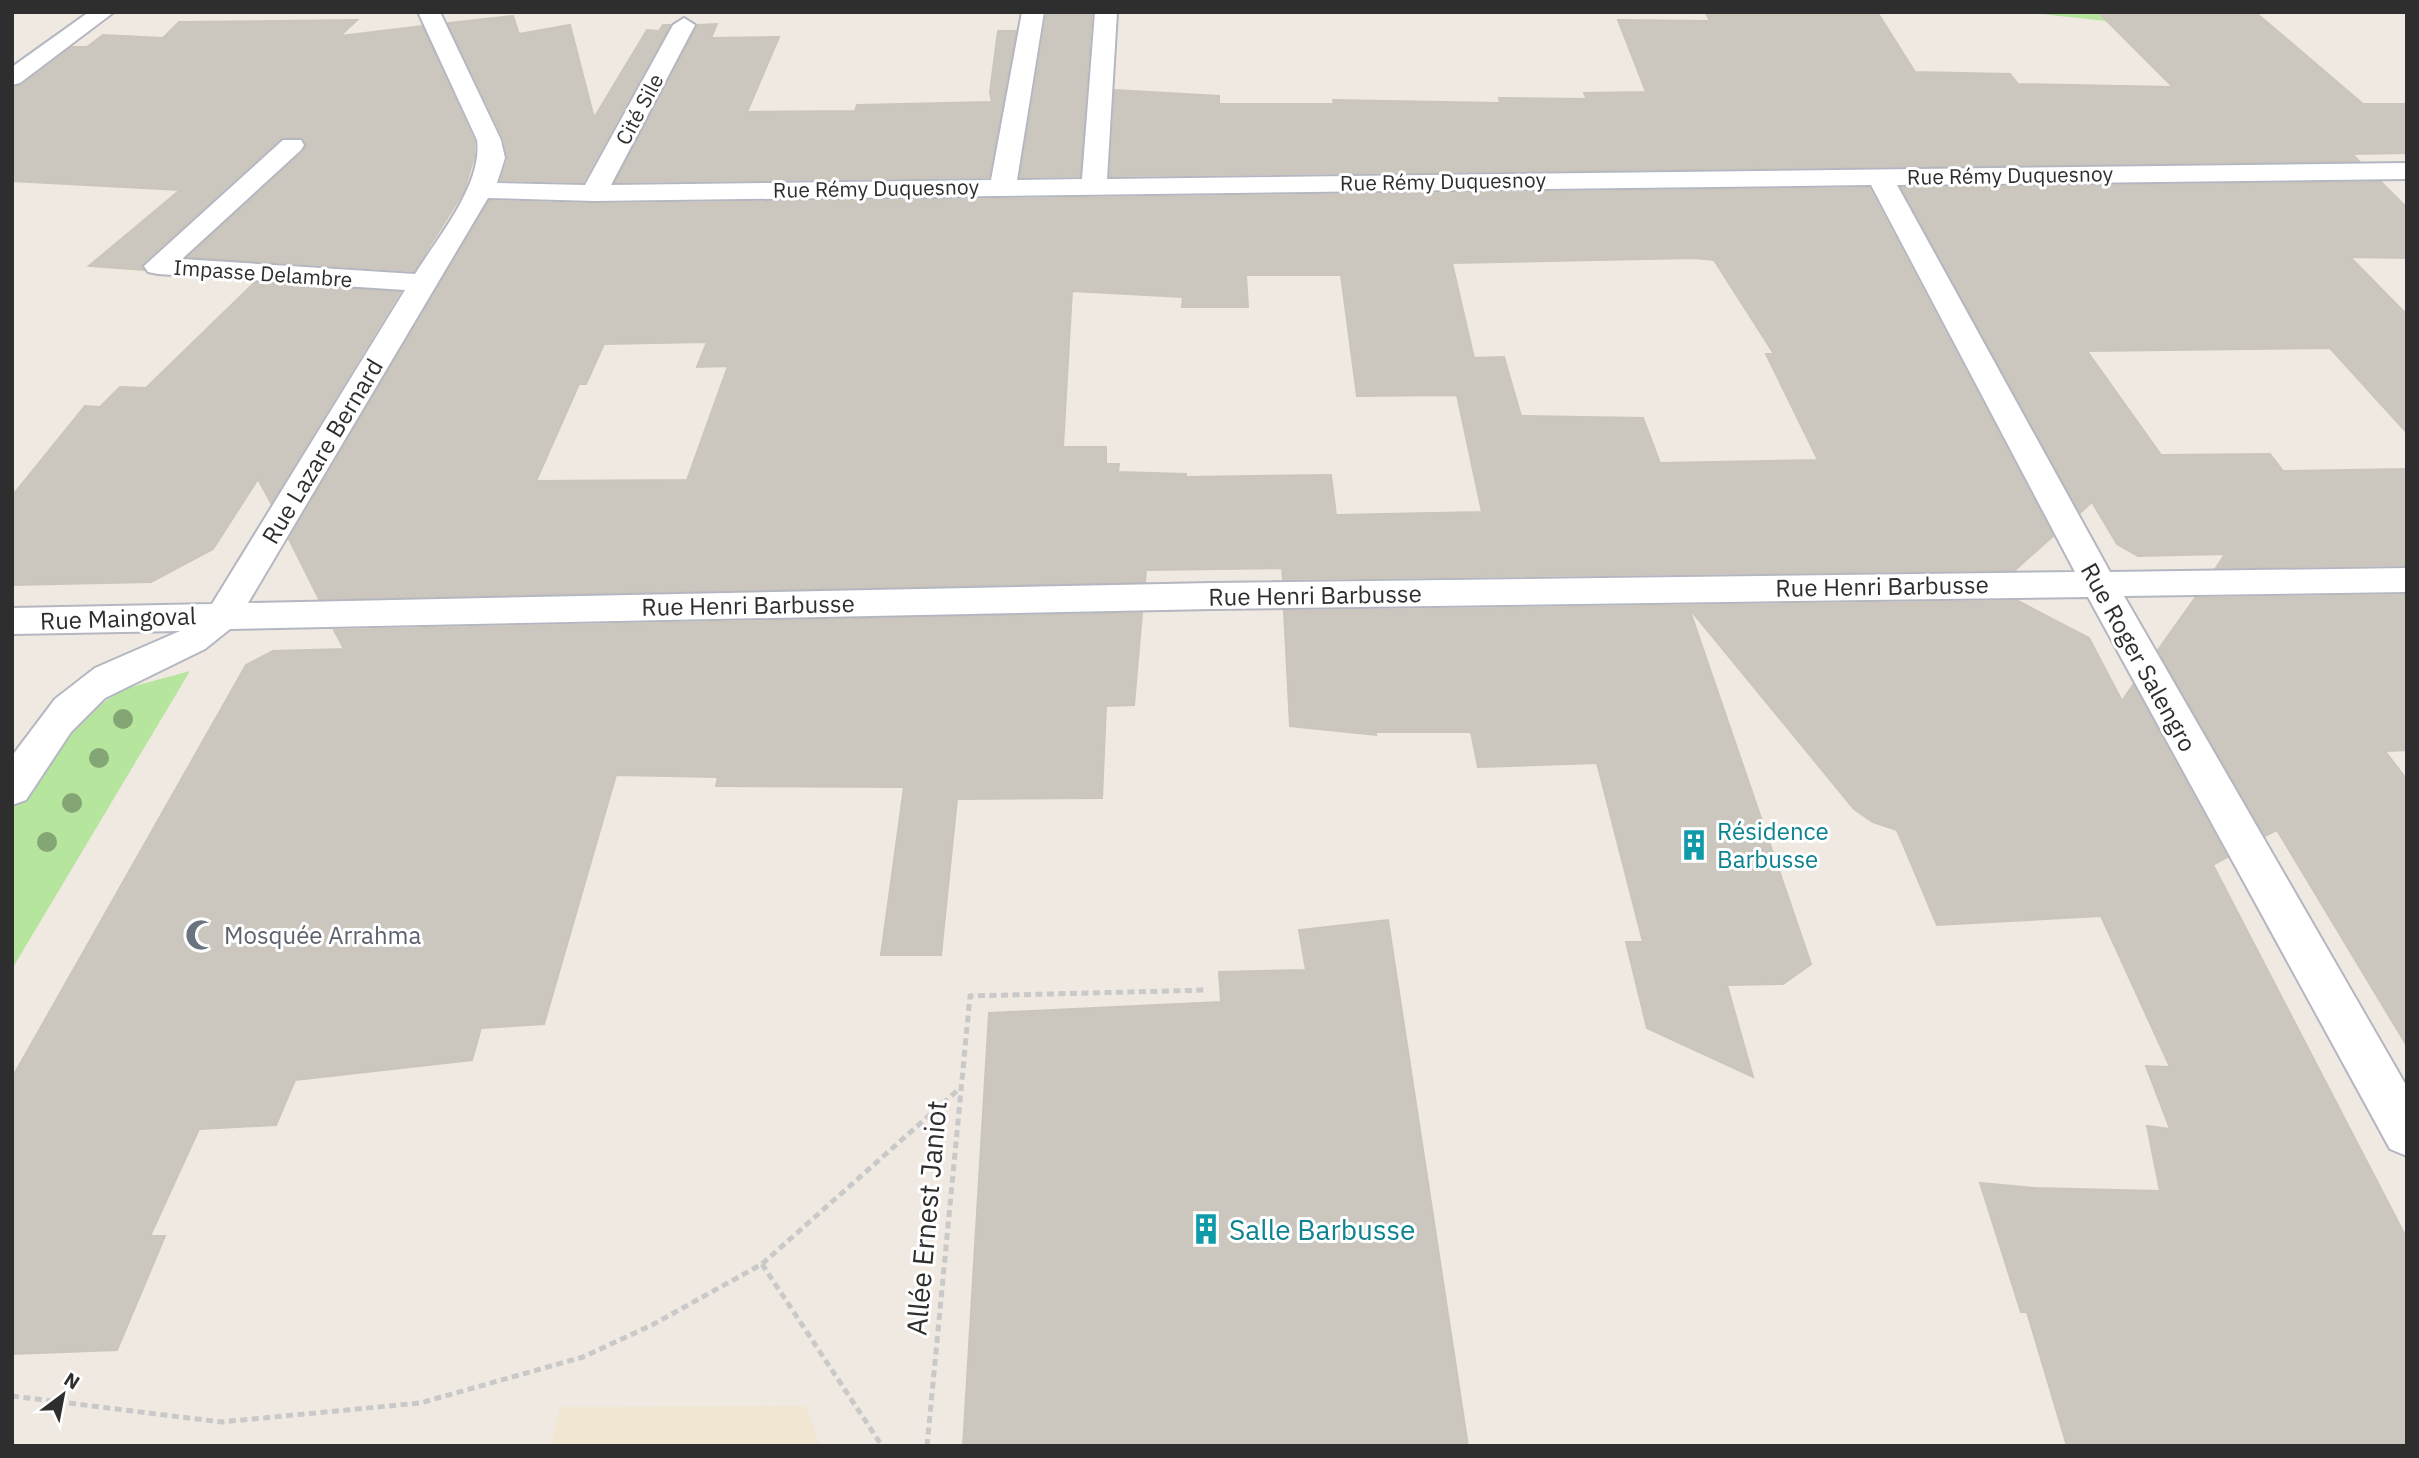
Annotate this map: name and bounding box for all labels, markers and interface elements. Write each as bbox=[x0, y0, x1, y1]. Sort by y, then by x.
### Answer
street label: Cité Sile bbox=[609, 69, 669, 149]
street label: Rue Rémy Duquesnoy bbox=[1907, 159, 2114, 191]
street label: Rue Rémy Duquesnoy bbox=[1340, 165, 1547, 197]
street label: Rue Rémy Duquesnoy bbox=[773, 172, 980, 204]
street label: Impasse Delambre bbox=[173, 253, 353, 293]
street label: Rue Lazare Bernard bbox=[254, 352, 390, 550]
street label: Rue Roger Salengro bbox=[2074, 557, 2204, 757]
street label: Rue Henri Barbusse bbox=[1775, 568, 1989, 604]
street label: Rue Henri Barbusse bbox=[1208, 577, 1422, 613]
street label: Rue Henri Barbusse bbox=[641, 587, 855, 623]
street label: Rue Maingoval bbox=[39, 599, 197, 637]
place label: Résidence Barbusse bbox=[1717, 815, 1829, 875]
building icon: Résidence Barbusse bbox=[1677, 828, 1711, 862]
mosque icon: Mosquée Arrahma bbox=[184, 918, 218, 952]
place label: Mosquée Arrahma bbox=[224, 919, 421, 951]
street label: Allée Ernest Janiot bbox=[897, 1099, 955, 1337]
place label: Salle Barbusse bbox=[1229, 1211, 1415, 1248]
building icon: Salle Barbusse bbox=[1189, 1212, 1223, 1246]
north arrow bbox=[28, 1360, 98, 1430]
text: N bbox=[60, 1367, 84, 1394]

